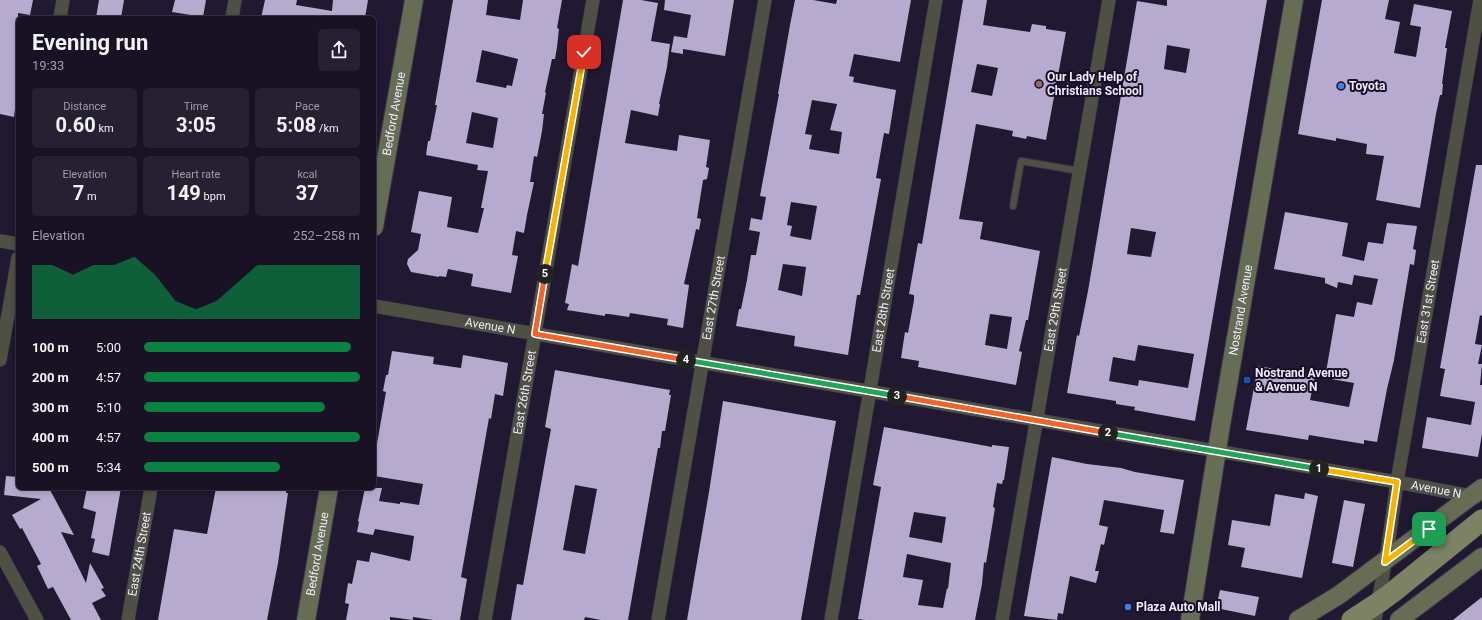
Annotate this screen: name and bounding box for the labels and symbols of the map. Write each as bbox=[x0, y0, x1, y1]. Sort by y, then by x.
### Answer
pin bbox=[567, 35, 601, 69]
place label: Our Lady Help of Christians School bbox=[1047, 70, 1142, 98]
street label: Bedford Avenue bbox=[380, 71, 408, 157]
marker: Our Lady Help of Christians School bbox=[1034, 79, 1044, 89]
place label: Toyota bbox=[1349, 79, 1386, 93]
marker: Toyota bbox=[1336, 81, 1346, 91]
street label: East 27th Street bbox=[699, 255, 728, 341]
street label: East 31st Street bbox=[1414, 258, 1442, 344]
pin: 5 bbox=[535, 264, 555, 284]
street label: Nostrand Avenue bbox=[1226, 264, 1255, 356]
street label: East 29th Street bbox=[1041, 266, 1070, 353]
street label: East 28th Street bbox=[869, 267, 897, 354]
street label: Avenue N bbox=[464, 315, 517, 337]
street label: East 26th Street bbox=[510, 349, 539, 436]
pin: 4 bbox=[676, 350, 696, 370]
place label: Nostrand Avenue & Avenue N bbox=[1255, 366, 1348, 394]
marker: Nostrand Avenue & Avenue N bbox=[1242, 375, 1252, 385]
pin: 3 bbox=[887, 386, 907, 406]
pin: 2 bbox=[1098, 423, 1118, 443]
pin: 1 bbox=[1309, 459, 1329, 479]
street label: Avenue N bbox=[1410, 478, 1463, 501]
street label: East 24th Street bbox=[125, 511, 154, 597]
street label: Bedford Avenue bbox=[303, 511, 332, 597]
pin bbox=[1412, 512, 1446, 546]
place label: Plaza Auto Mall bbox=[1136, 600, 1221, 614]
marker: Plaza Auto Mall bbox=[1123, 602, 1133, 612]

